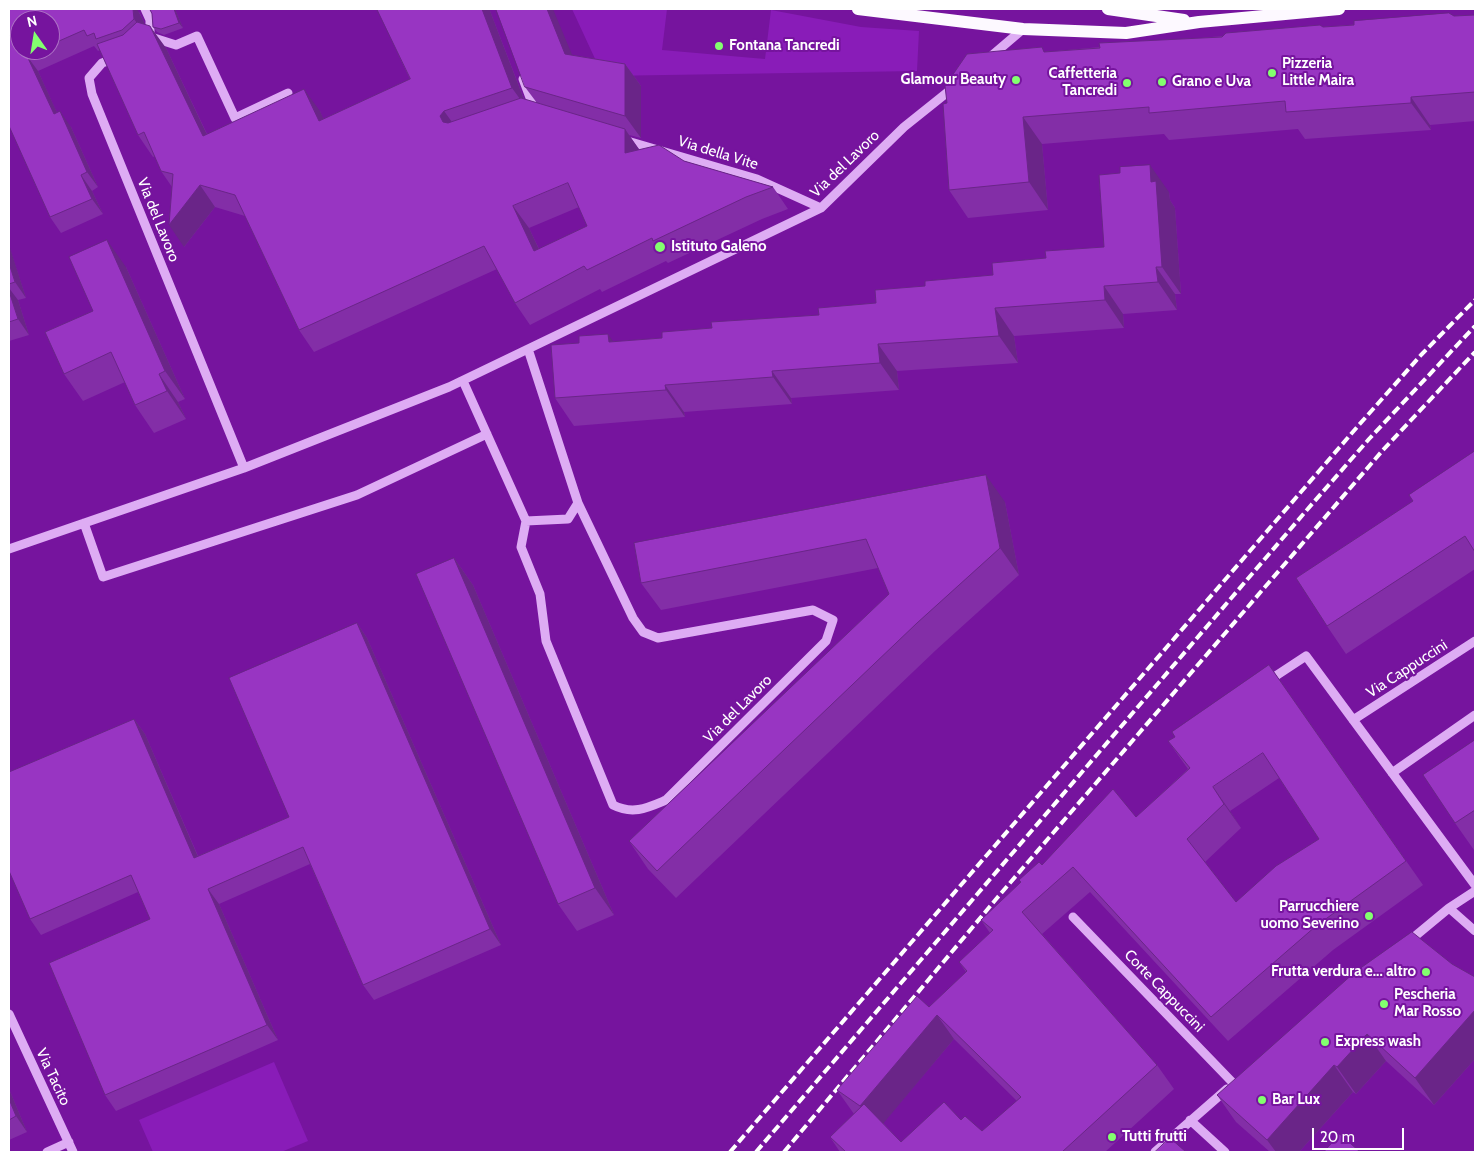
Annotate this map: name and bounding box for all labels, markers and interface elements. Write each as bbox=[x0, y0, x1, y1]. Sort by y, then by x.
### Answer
north arrow bbox=[10, 10, 60, 60]
text: N bbox=[25, 11, 39, 31]
place label: Fontana Tancredi bbox=[729, 37, 840, 55]
marker: Fontana Tancredi bbox=[713, 40, 725, 52]
place label: Pizzeria Little Maira bbox=[1282, 55, 1354, 90]
place label: Caffetteria Tancredi bbox=[1049, 65, 1117, 100]
marker: Pizzeria Little Maira bbox=[1266, 67, 1278, 79]
place label: Glamour Beauty bbox=[901, 71, 1006, 89]
place label: Grano e Uva bbox=[1172, 73, 1251, 91]
marker: Glamour Beauty bbox=[1010, 74, 1022, 86]
marker: Grano e Uva bbox=[1156, 76, 1168, 88]
marker: Caffetteria Tancredi bbox=[1121, 77, 1133, 89]
street label: Via del Lavoro bbox=[807, 127, 883, 201]
street label: Via della Vite bbox=[676, 132, 760, 174]
street label: Via del Lavoro bbox=[133, 175, 183, 265]
place label: Istituto Galeno bbox=[671, 238, 767, 256]
marker: Istituto Galeno bbox=[653, 240, 667, 254]
street label: Via Cappuccini bbox=[1363, 636, 1451, 702]
street label: Via del Lavoro bbox=[700, 671, 776, 747]
place label: Parrucchiere uomo Severino bbox=[1260, 898, 1359, 933]
marker: Parrucchiere uomo Severino bbox=[1363, 910, 1375, 922]
street label: Corte Cappuccini bbox=[1120, 946, 1208, 1036]
place label: Frutta verdura e... altro bbox=[1271, 963, 1416, 981]
marker: Frutta verdura e... altro bbox=[1420, 966, 1432, 978]
place label: Pescheria Mar Rosso bbox=[1394, 986, 1461, 1021]
marker: Pescheria Mar Rosso bbox=[1378, 998, 1390, 1010]
place label: Express wash bbox=[1335, 1033, 1421, 1051]
marker: Express wash bbox=[1319, 1036, 1331, 1048]
street label: Via Tacito bbox=[32, 1046, 74, 1108]
place label: Bar Lux bbox=[1272, 1091, 1320, 1109]
marker: Bar Lux bbox=[1256, 1094, 1268, 1106]
scale bar bbox=[1314, 1118, 1406, 1150]
place label: Tutti frutti bbox=[1122, 1128, 1187, 1146]
text: 20 m bbox=[1320, 1128, 1355, 1146]
marker: Tutti frutti bbox=[1106, 1131, 1118, 1143]

